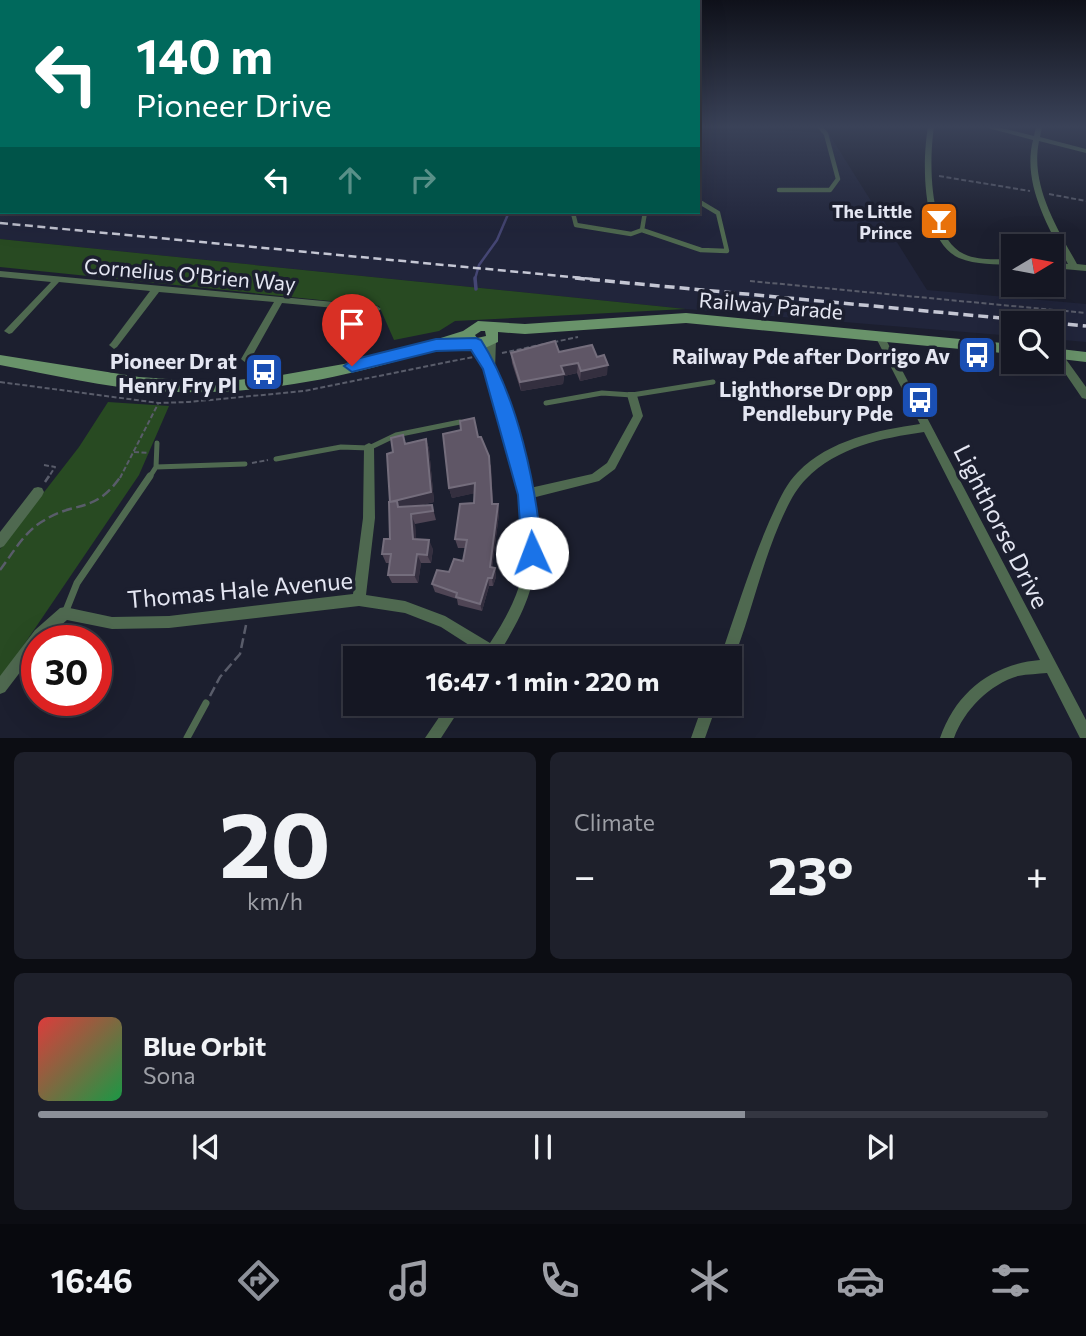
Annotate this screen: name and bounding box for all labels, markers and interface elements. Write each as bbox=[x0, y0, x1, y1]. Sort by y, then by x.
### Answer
text: 140 m bbox=[136, 24, 273, 84]
icon: left bbox=[21, 28, 112, 119]
text: Pioneer Drive bbox=[136, 84, 332, 124]
icon: left bbox=[258, 161, 296, 199]
icon: ahead bbox=[331, 161, 369, 199]
icon: right bbox=[404, 161, 442, 199]
place label: The Little Prince bbox=[832, 200, 912, 243]
bar icon: The Little Prince bbox=[918, 200, 960, 242]
north arrow bbox=[1001, 234, 1064, 298]
map controls bbox=[1001, 234, 1064, 374]
street label: Cornelius O'Brien Way bbox=[83, 252, 297, 296]
street label: Railway Parade bbox=[698, 286, 844, 324]
pin bbox=[322, 294, 382, 366]
icon: arrive bbox=[333, 305, 371, 343]
button: search bbox=[1001, 311, 1064, 374]
bus stop icon: Railway Pde after Dorrigo Av bbox=[956, 334, 998, 376]
place label: Railway Pde after Dorrigo Av bbox=[672, 343, 951, 368]
place label: Pioneer Dr at Henry Fry Pl bbox=[110, 348, 237, 397]
bus stop icon: Pioneer Dr at Henry Fry Pl bbox=[243, 351, 285, 393]
place label: Lighthorse Dr opp Pendlebury Pde bbox=[719, 376, 893, 425]
bus stop icon: Lighthorse Dr opp Pendlebury Pde bbox=[899, 379, 941, 421]
street label: Lighthorse Drive bbox=[948, 439, 1056, 613]
position arrow bbox=[495, 516, 569, 590]
street label: Thomas Hale Avenue bbox=[126, 565, 354, 613]
speed limit sign: 30 bbox=[21, 625, 112, 716]
text: 16:47 · 1 min · 220 m bbox=[425, 665, 660, 696]
text: 20 bbox=[219, 785, 331, 897]
text: Climate bbox=[574, 808, 655, 836]
text: 23° bbox=[768, 842, 854, 906]
text: − bbox=[574, 851, 596, 898]
text: + bbox=[1026, 851, 1048, 898]
text: km/h bbox=[247, 887, 303, 915]
text: Blue Orbit bbox=[143, 1030, 266, 1061]
text: Sona bbox=[143, 1061, 195, 1089]
icon: previous bbox=[187, 1128, 225, 1166]
icon: pause bbox=[524, 1128, 562, 1166]
icon: next bbox=[861, 1128, 899, 1166]
icon: directions bbox=[234, 1256, 283, 1305]
icon: music bbox=[385, 1256, 434, 1305]
icon: phone bbox=[535, 1256, 584, 1305]
icon: climate bbox=[685, 1256, 734, 1305]
icon: car bbox=[836, 1256, 885, 1305]
icon: filters bbox=[986, 1256, 1035, 1305]
text: 16:46 bbox=[51, 1260, 133, 1300]

